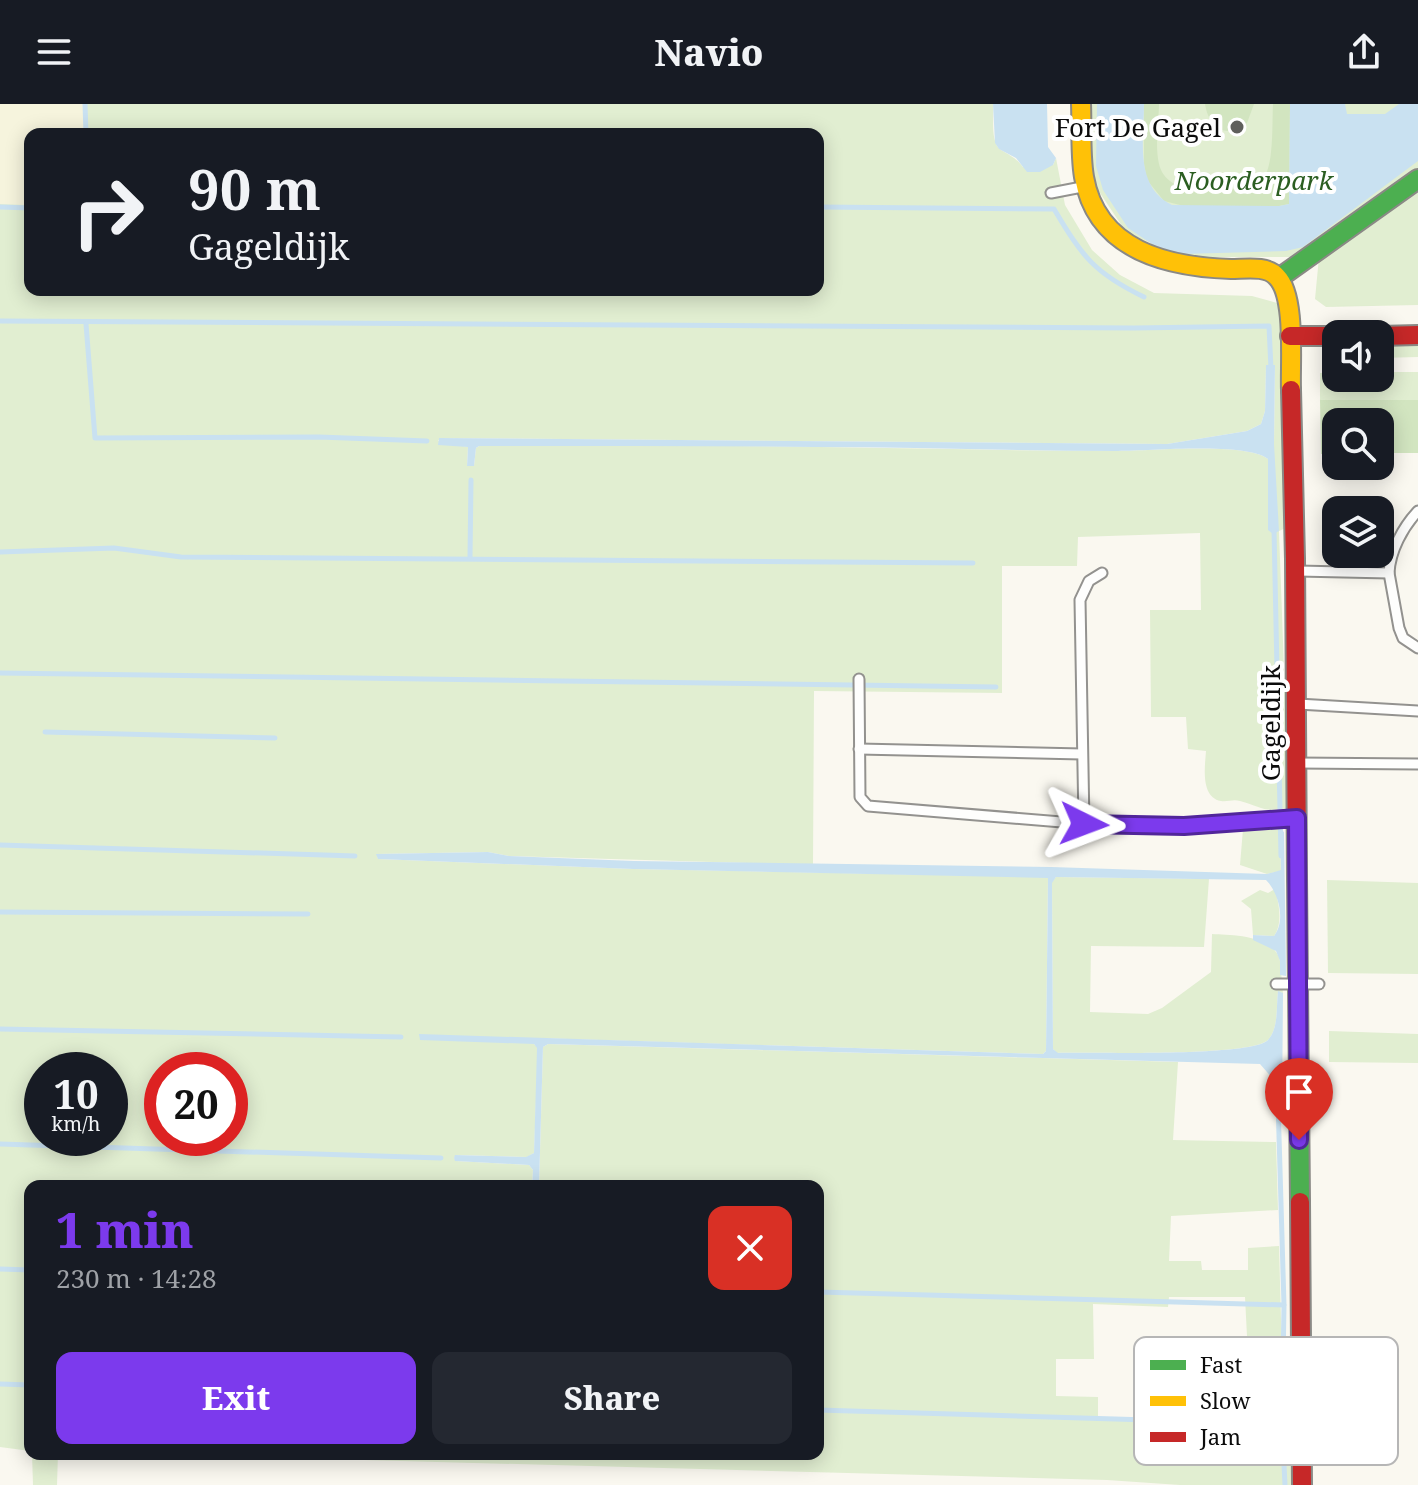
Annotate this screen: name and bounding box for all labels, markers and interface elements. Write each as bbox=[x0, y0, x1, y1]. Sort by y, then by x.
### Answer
text: Navio bbox=[655, 28, 763, 77]
icon: menu bbox=[32, 30, 76, 74]
icon: share bbox=[1342, 30, 1386, 74]
place label: Fort De Gagel bbox=[1055, 109, 1221, 145]
marker: Fort De Gagel bbox=[1228, 118, 1246, 136]
text: 90 m bbox=[188, 150, 321, 226]
icon: right bbox=[56, 160, 160, 264]
park label: Noorderpark bbox=[1174, 162, 1334, 198]
text: Gageldijk bbox=[188, 222, 349, 271]
map controls bbox=[1322, 320, 1394, 568]
button: sound bbox=[1322, 320, 1394, 392]
button: search bbox=[1322, 408, 1394, 480]
button: layers bbox=[1322, 496, 1394, 568]
street label: Gageldijk bbox=[1252, 664, 1288, 781]
position arrow bbox=[1042, 782, 1126, 866]
speed limit sign: 20 bbox=[144, 1052, 248, 1156]
pin bbox=[1265, 1058, 1333, 1140]
text: 10 bbox=[53, 1066, 99, 1121]
icon: arrive bbox=[1277, 1070, 1321, 1114]
text: km/h bbox=[51, 1110, 101, 1137]
text: 1 min bbox=[56, 1197, 194, 1262]
button: close bbox=[708, 1206, 792, 1290]
text: 230 m · 14:28 bbox=[56, 1260, 217, 1296]
legend bbox=[1134, 1337, 1398, 1465]
text: Fast bbox=[1200, 1349, 1242, 1379]
button: Exit bbox=[56, 1352, 416, 1444]
button: Share bbox=[432, 1352, 792, 1444]
text: Slow bbox=[1200, 1385, 1250, 1415]
text: Jam bbox=[1199, 1421, 1241, 1451]

